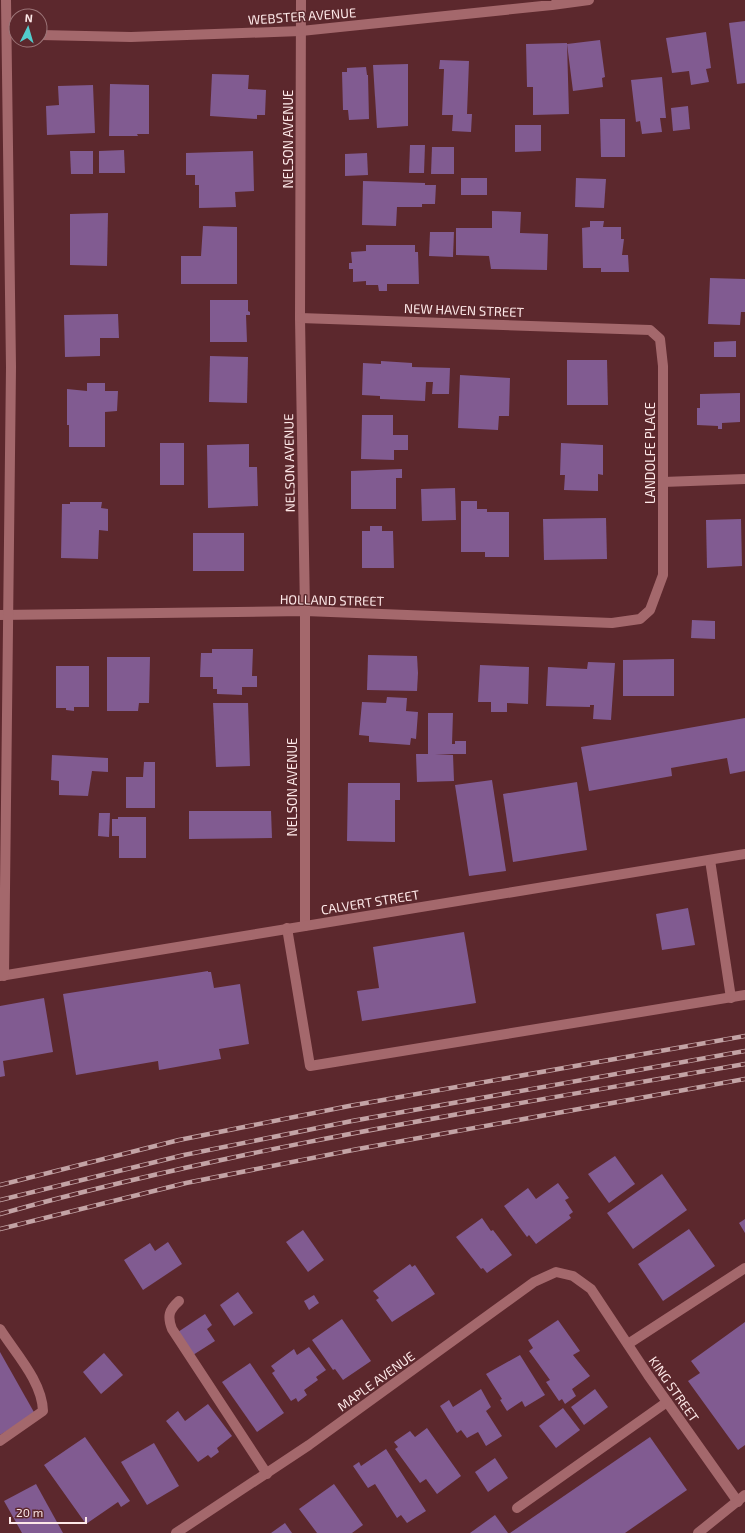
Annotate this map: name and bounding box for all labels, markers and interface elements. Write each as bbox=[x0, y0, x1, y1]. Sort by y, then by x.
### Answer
street label: WEBSTER AVENUE bbox=[247, 4, 357, 28]
north arrow bbox=[8, 8, 48, 48]
text: N bbox=[24, 11, 33, 24]
street label: NELSON AVENUE bbox=[280, 90, 296, 188]
street label: NEW HAVEN STREET bbox=[404, 300, 525, 320]
street label: LANDOLFE PLACE bbox=[642, 402, 658, 504]
street label: NELSON AVENUE bbox=[280, 413, 298, 513]
street label: HOLLAND STREET bbox=[280, 591, 385, 609]
street label: NELSON AVENUE bbox=[284, 738, 300, 836]
street label: CALVERT STREET bbox=[320, 886, 421, 918]
street label: MAPLE AVENUE bbox=[334, 1348, 418, 1414]
street label: KING STREET bbox=[646, 1353, 703, 1425]
scale bar bbox=[10, 1499, 86, 1525]
text: 20 m bbox=[16, 1505, 43, 1519]

